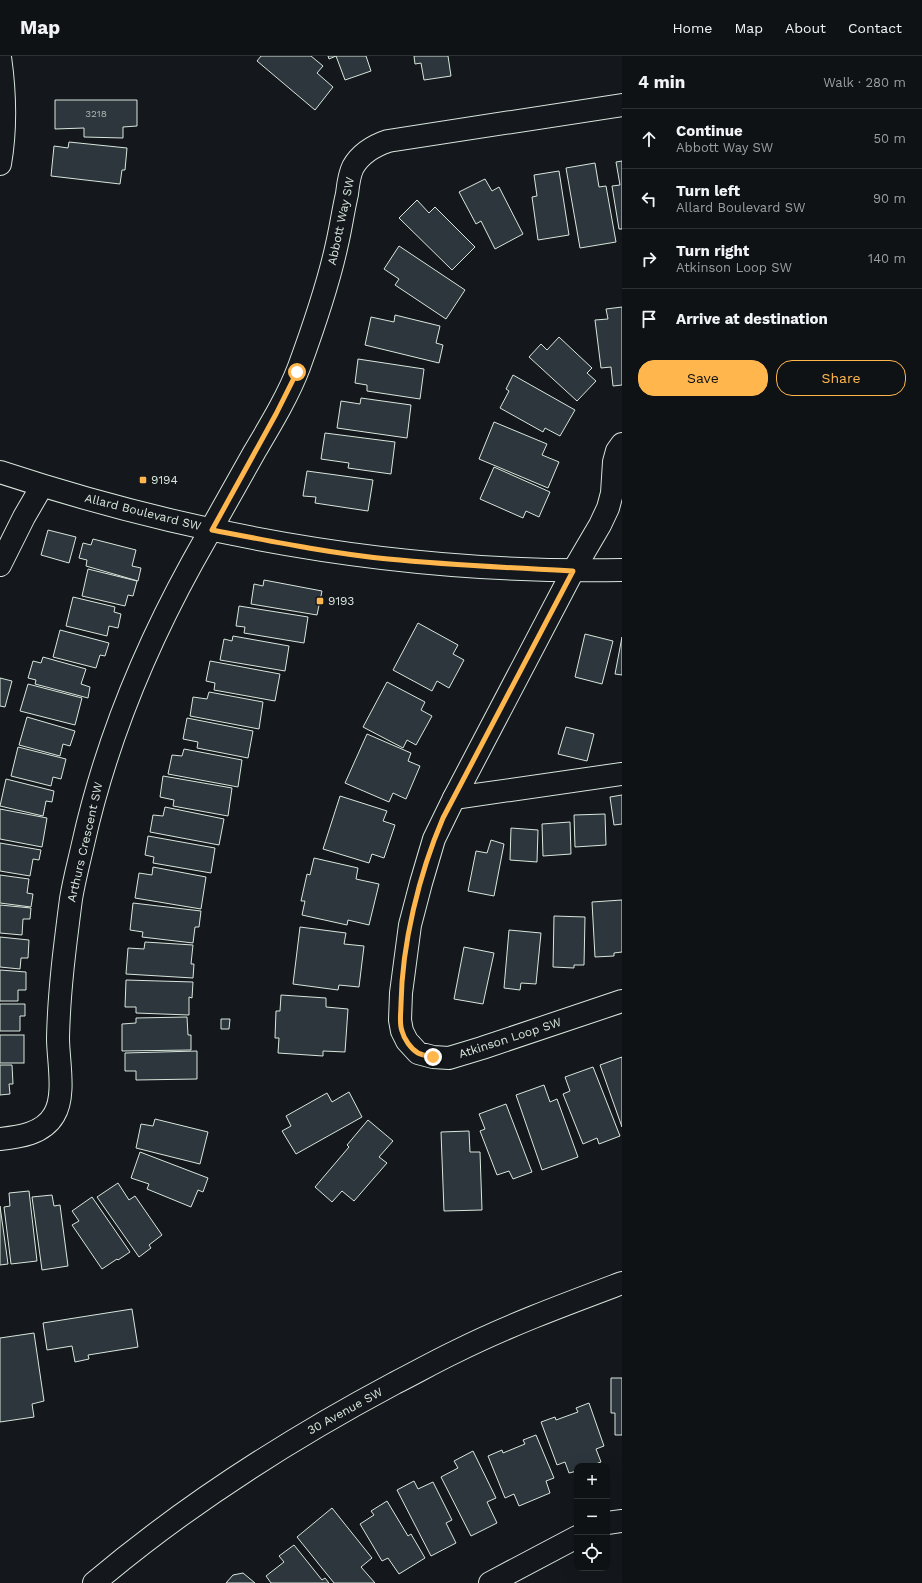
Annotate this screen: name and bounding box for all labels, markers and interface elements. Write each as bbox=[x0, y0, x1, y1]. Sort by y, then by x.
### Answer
text: Map bbox=[20, 16, 60, 39]
text: Home bbox=[672, 20, 712, 36]
text: Map bbox=[734, 20, 763, 36]
text: About bbox=[785, 20, 826, 36]
text: Contact bbox=[848, 20, 902, 36]
text: 4 min bbox=[638, 72, 685, 92]
text: Walk · 280 m bbox=[823, 75, 906, 90]
house number: 3218 bbox=[85, 108, 107, 119]
text: Continue bbox=[676, 122, 743, 140]
icon: ahead bbox=[638, 128, 660, 150]
text: 50 m bbox=[874, 131, 906, 146]
text: Abbott Way SW bbox=[676, 140, 773, 155]
street label: Abbott Way SW bbox=[325, 175, 357, 266]
text: Turn left bbox=[676, 182, 740, 200]
icon: left bbox=[638, 188, 660, 210]
text: 90 m bbox=[873, 191, 906, 206]
text: Allard Boulevard SW bbox=[676, 200, 806, 215]
text: Turn right bbox=[676, 242, 749, 260]
icon: right bbox=[638, 248, 660, 270]
text: 140 m bbox=[868, 251, 906, 266]
text: Atkinson Loop SW bbox=[676, 260, 792, 275]
icon: arrive bbox=[638, 308, 660, 330]
text: Arrive at destination bbox=[676, 310, 828, 328]
button: Save bbox=[638, 360, 768, 396]
button: Share bbox=[776, 360, 906, 396]
route start bbox=[288, 363, 306, 381]
place label: 9194 bbox=[151, 473, 178, 487]
marker: 9194 bbox=[138, 475, 148, 485]
street label: Allard Boulevard SW bbox=[83, 491, 203, 533]
place label: 9193 bbox=[328, 594, 354, 608]
marker: 9193 bbox=[315, 596, 325, 606]
street label: Arthurs Crescent SW bbox=[64, 780, 106, 903]
street label: Atkinson Loop SW bbox=[457, 1015, 564, 1061]
route end bbox=[424, 1048, 442, 1066]
street label: 30 Avenue SW bbox=[305, 1384, 385, 1437]
map controls bbox=[574, 1463, 610, 1571]
button: + bbox=[574, 1463, 610, 1499]
button: − bbox=[574, 1499, 610, 1535]
button: locate bbox=[574, 1535, 610, 1571]

